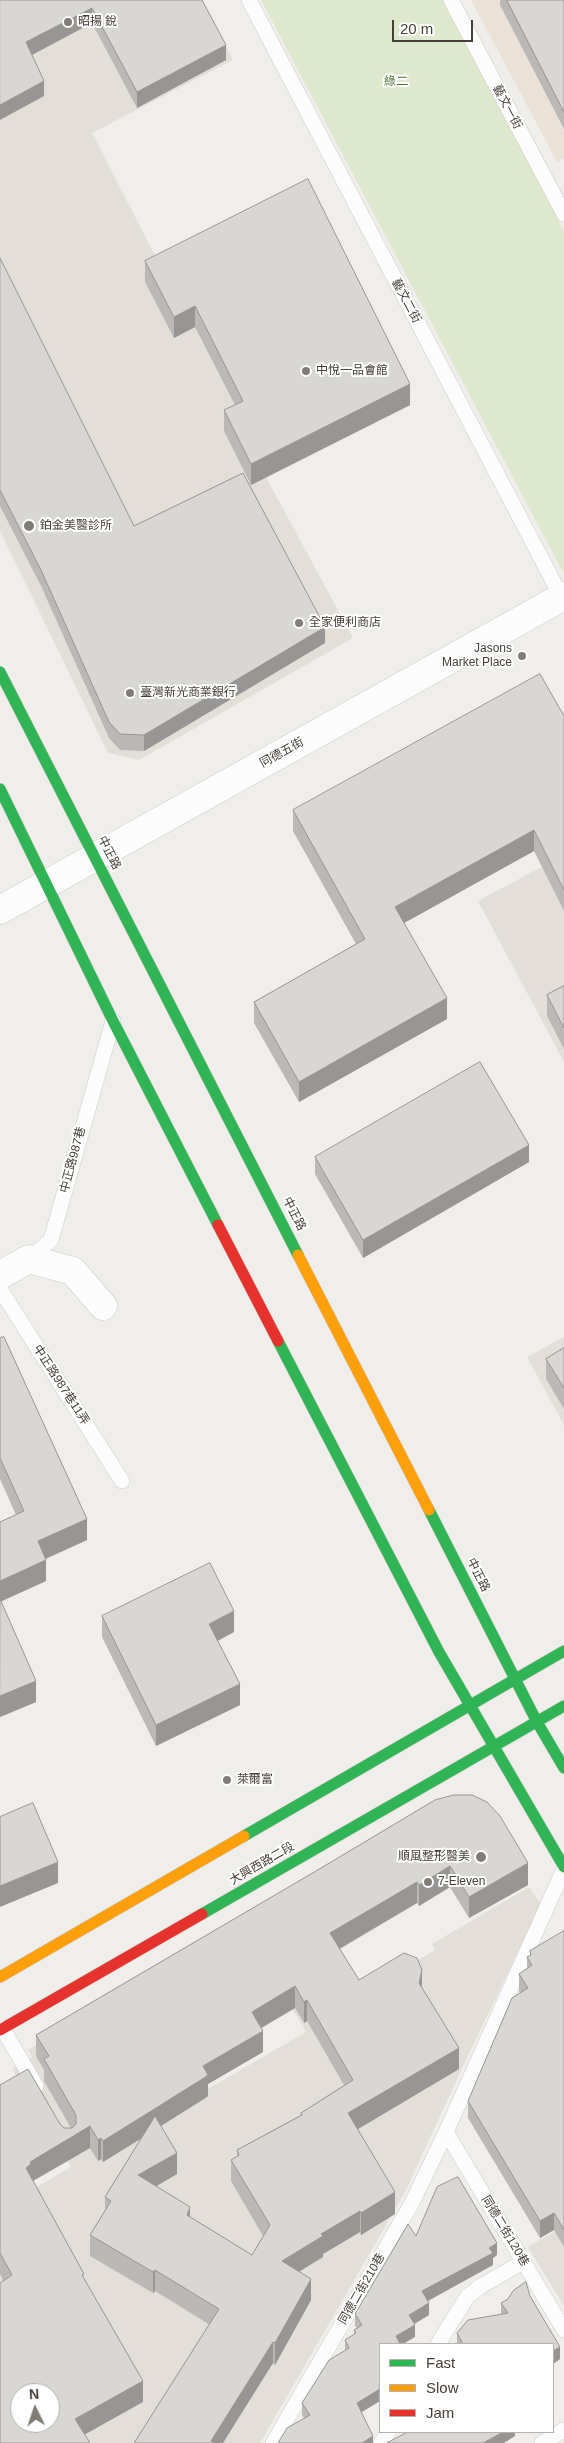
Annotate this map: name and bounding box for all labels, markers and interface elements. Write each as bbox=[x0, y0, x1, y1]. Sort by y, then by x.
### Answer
scale bar bbox=[394, 10, 475, 42]
place label: 昭揚 銳 bbox=[78, 15, 117, 29]
marker: 昭揚 銳 bbox=[62, 16, 74, 28]
text: 20 m bbox=[400, 20, 433, 37]
park label: 綠二 bbox=[384, 75, 408, 89]
street label: 藝文一街 bbox=[489, 82, 525, 132]
street label: 藝文二街 bbox=[388, 276, 424, 326]
place label: 中悅一品會館 bbox=[316, 364, 388, 378]
marker: 中悅一品會館 bbox=[300, 365, 312, 377]
marker: 鉑金美醫診所 bbox=[22, 519, 36, 533]
place label: 鉑金美醫診所 bbox=[40, 519, 112, 533]
place label: 全家便利商店 bbox=[309, 616, 381, 630]
marker: 全家便利商店 bbox=[293, 617, 305, 629]
place label: Jasons Market Place bbox=[442, 642, 512, 670]
marker: Jasons Market Place bbox=[516, 650, 528, 662]
place label: 臺灣新光商業銀行 bbox=[140, 686, 236, 700]
marker: 臺灣新光商業銀行 bbox=[124, 687, 136, 699]
street label: 同德五街 bbox=[258, 735, 306, 771]
street label: 中正路 bbox=[94, 834, 124, 872]
street label: 中正路987巷 bbox=[57, 1125, 89, 1195]
street label: 中正路 bbox=[279, 1195, 309, 1233]
street label: 中正路987巷11弄 bbox=[30, 1342, 92, 1428]
street label: 中正路 bbox=[463, 1556, 493, 1594]
place label: 萊爾富 bbox=[237, 1773, 273, 1787]
marker: 萊爾富 bbox=[221, 1774, 233, 1786]
street label: 大興西路二段 bbox=[227, 1840, 297, 1888]
place label: 順風整形醫美 bbox=[398, 1850, 470, 1864]
marker: 順風整形醫美 bbox=[474, 1850, 488, 1864]
place label: 7-Eleven bbox=[438, 1875, 485, 1889]
marker: 7-Eleven bbox=[422, 1876, 434, 1888]
street label: 同德二街120巷 bbox=[478, 2193, 532, 2269]
street label: 同德二街210巷 bbox=[336, 2251, 388, 2327]
legend bbox=[379, 2343, 554, 2433]
text: Fast bbox=[426, 2354, 455, 2371]
text: Slow bbox=[426, 2379, 459, 2396]
north arrow bbox=[10, 2383, 60, 2433]
text: N bbox=[28, 2386, 40, 2402]
text: Jam bbox=[426, 2404, 454, 2421]

